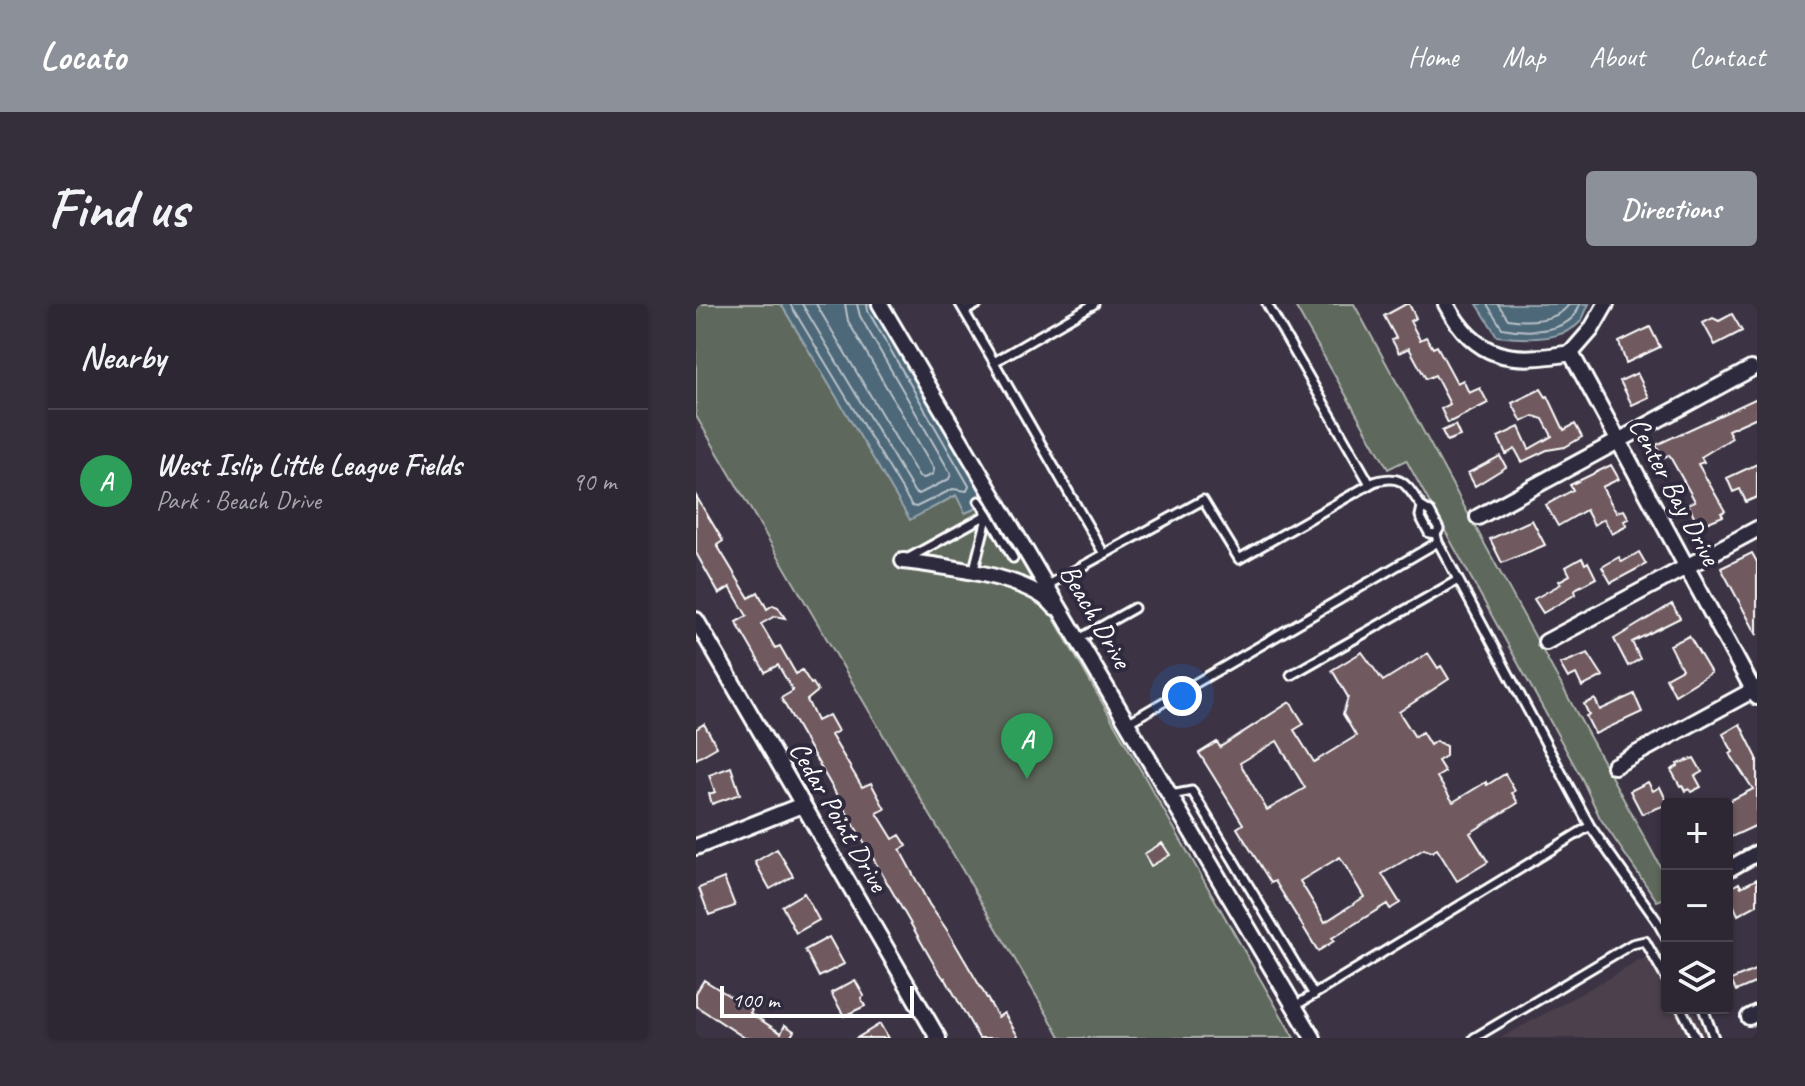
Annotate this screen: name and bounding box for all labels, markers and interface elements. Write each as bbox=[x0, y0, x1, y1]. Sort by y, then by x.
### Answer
text: Locato bbox=[40, 33, 126, 80]
text: Home bbox=[1408, 39, 1458, 74]
text: Map bbox=[1502, 39, 1545, 74]
text: About bbox=[1589, 39, 1645, 74]
text: Contact bbox=[1689, 39, 1765, 74]
button: Directions bbox=[1586, 171, 1757, 246]
text: Find us bbox=[48, 173, 188, 244]
text: Nearby bbox=[80, 335, 166, 378]
street label: Center Bay Drive bbox=[1621, 411, 1729, 573]
text: West Islip Little League Fields bbox=[156, 446, 462, 484]
text: A bbox=[99, 465, 113, 498]
text: 90 m bbox=[572, 465, 616, 498]
text: Park · Beach Drive bbox=[156, 484, 321, 517]
street label: Beach Drive bbox=[1052, 558, 1141, 676]
your location bbox=[1162, 676, 1202, 716]
pin: A bbox=[1001, 713, 1053, 779]
street label: Cedar Point Drive bbox=[782, 735, 897, 899]
map controls bbox=[1661, 798, 1733, 1014]
button: + bbox=[1661, 798, 1733, 870]
button: − bbox=[1661, 870, 1733, 942]
button: layers bbox=[1661, 942, 1733, 1014]
scale bar bbox=[720, 982, 914, 1018]
text: 100 m bbox=[732, 986, 779, 1014]

